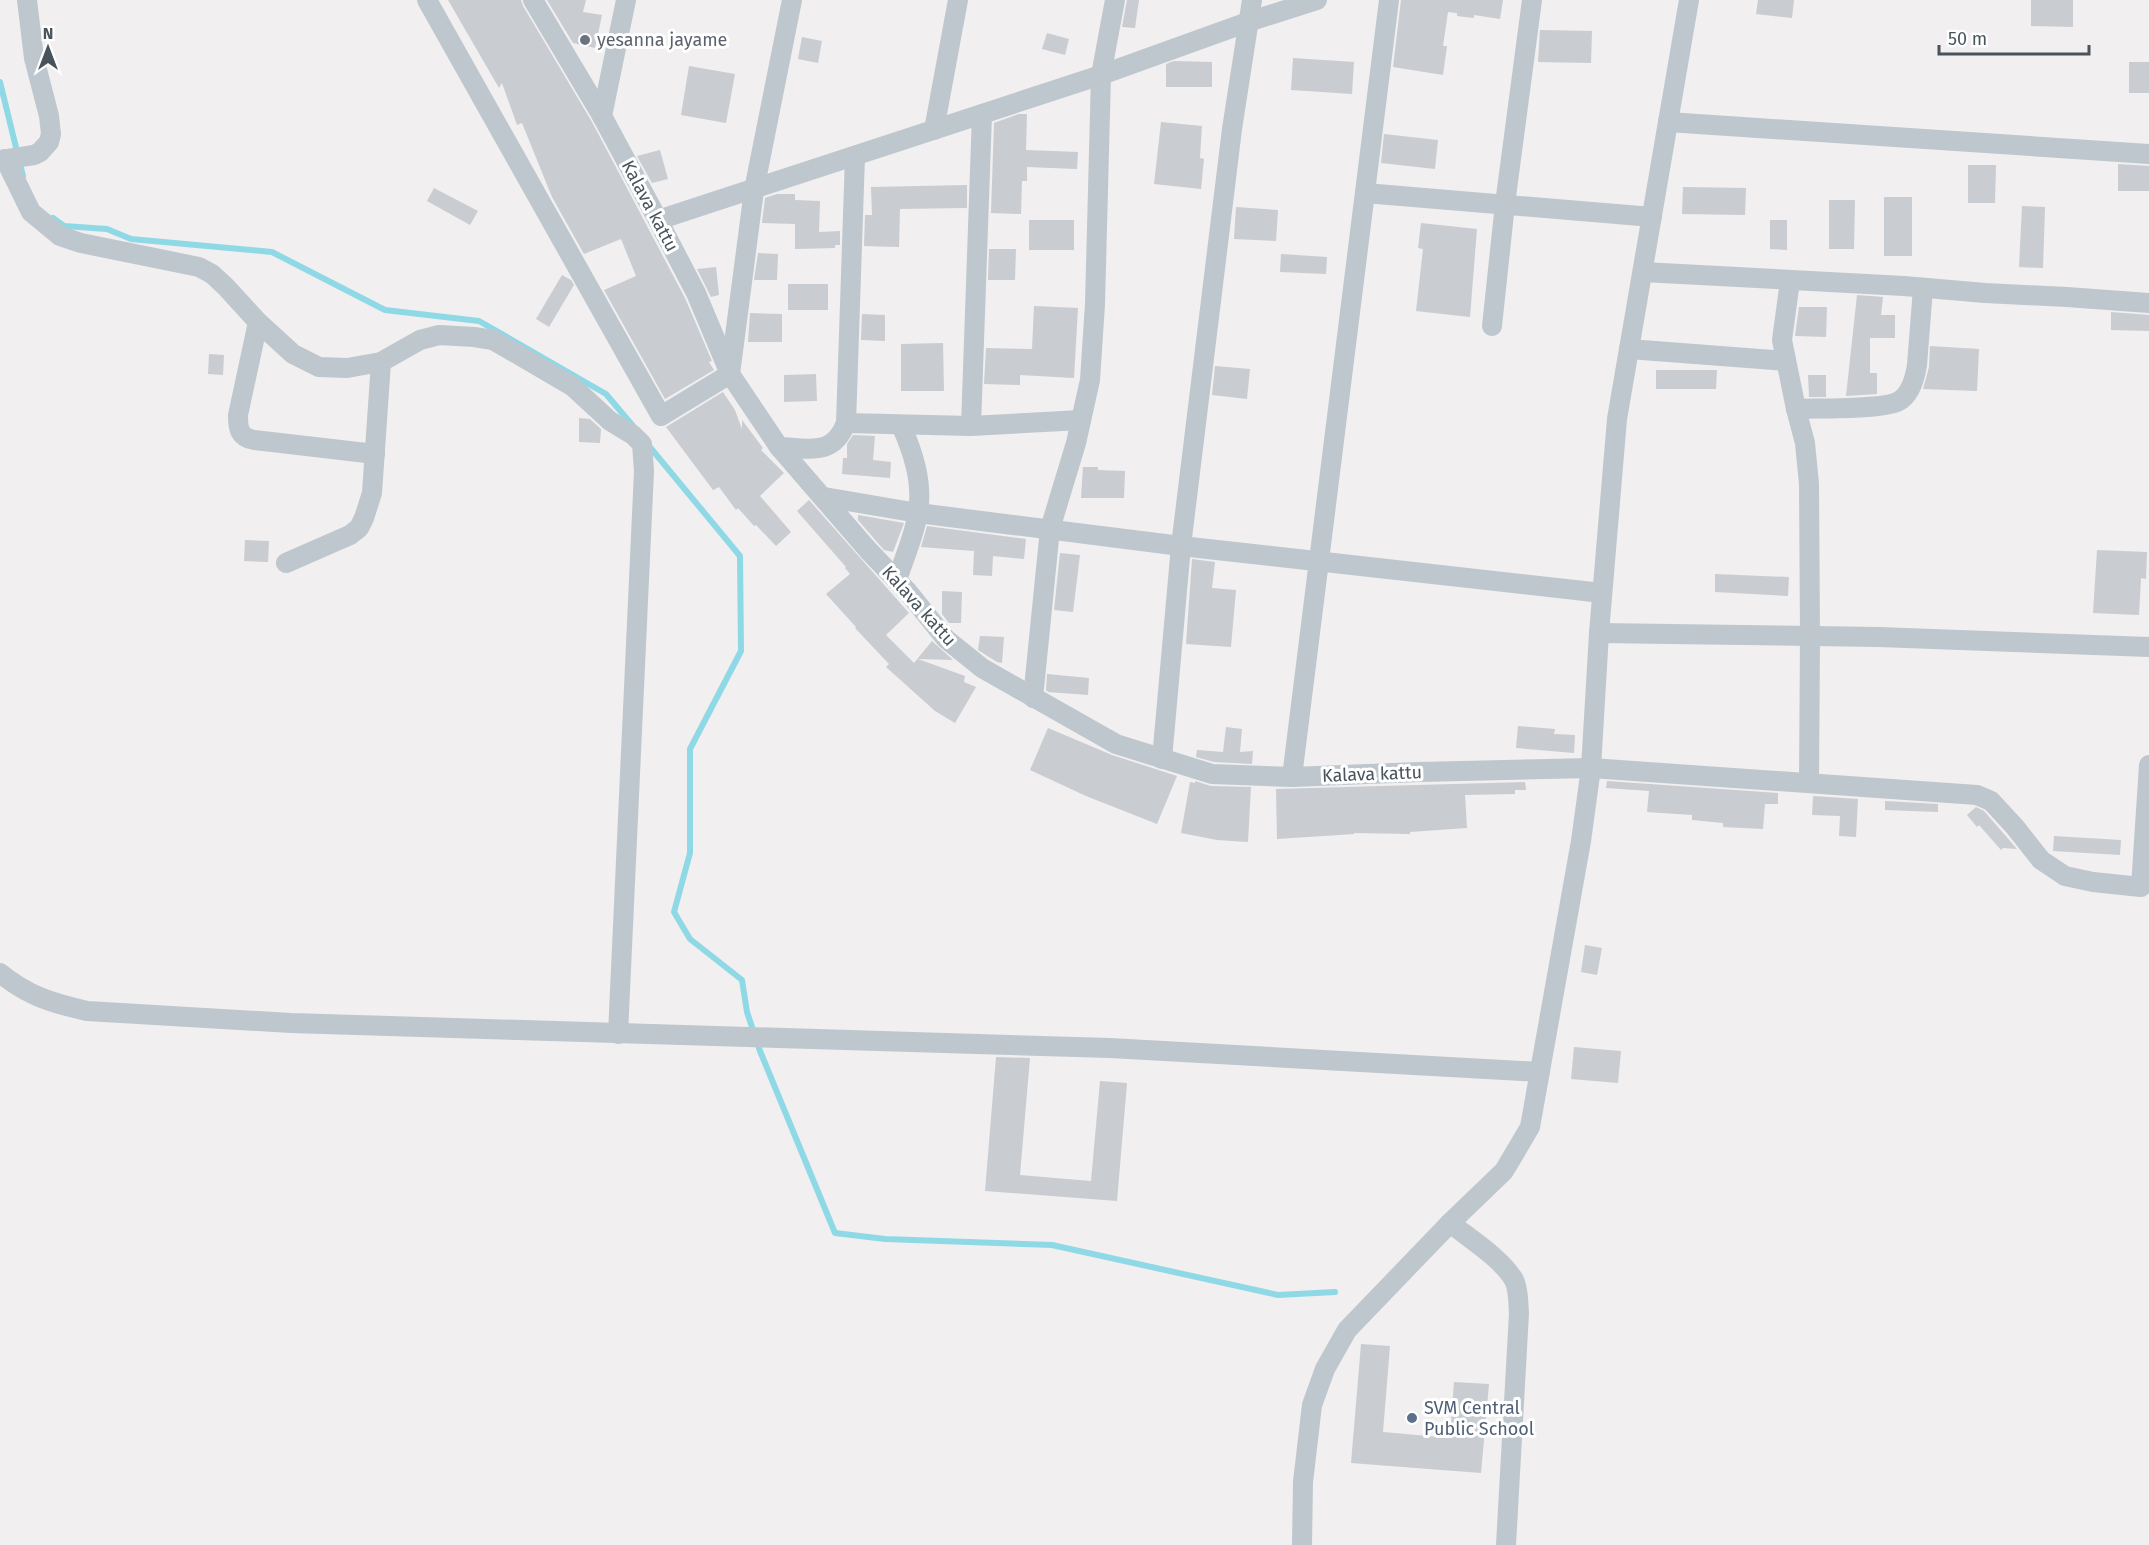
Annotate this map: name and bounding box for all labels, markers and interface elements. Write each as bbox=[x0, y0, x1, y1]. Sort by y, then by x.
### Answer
north arrow bbox=[18, 18, 78, 78]
scale bar bbox=[1939, 18, 2089, 56]
text: N bbox=[43, 24, 53, 43]
text: 50 m bbox=[1948, 28, 1987, 50]
place label: yesanna jayame bbox=[597, 29, 727, 51]
marker: yesanna jayame bbox=[578, 33, 592, 47]
street label: Kalava kattu bbox=[617, 157, 683, 255]
street label: Kalava kattu bbox=[877, 561, 961, 651]
street label: Kalava kattu bbox=[1322, 761, 1422, 787]
place label: SVM Central Public School bbox=[1424, 1397, 1534, 1440]
marker: SVM Central Public School bbox=[1405, 1411, 1419, 1425]

